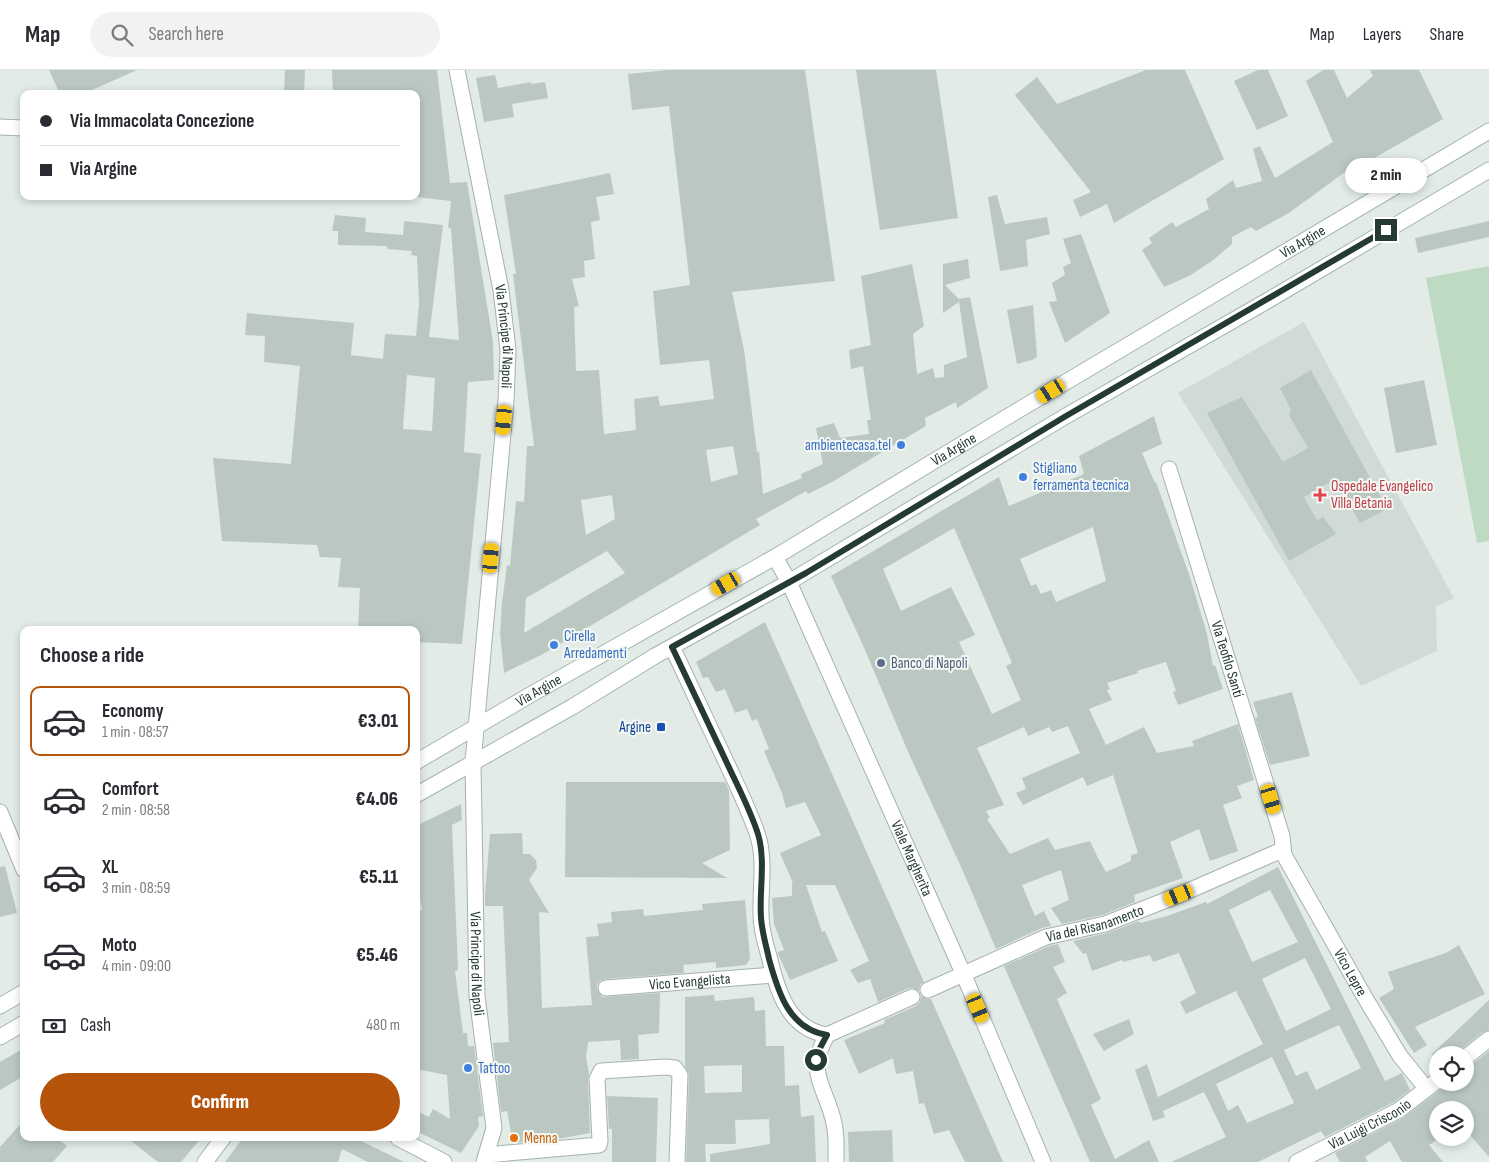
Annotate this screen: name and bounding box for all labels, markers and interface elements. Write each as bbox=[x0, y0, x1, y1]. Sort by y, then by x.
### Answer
search box bbox=[90, 12, 440, 57]
text: Map bbox=[25, 20, 60, 49]
icon: search bbox=[108, 21, 136, 49]
text: Search here bbox=[148, 23, 224, 46]
text: Map bbox=[1310, 24, 1335, 45]
text: Layers bbox=[1363, 24, 1402, 45]
text: Share bbox=[1430, 24, 1464, 45]
text: Via Immacolata Concezione bbox=[70, 110, 254, 133]
text: Via Argine bbox=[70, 158, 137, 181]
callout: 2 min bbox=[1345, 158, 1427, 192]
text: 2 min bbox=[1370, 166, 1402, 185]
route end bbox=[1375, 219, 1397, 241]
street label: Via Argine bbox=[1277, 221, 1329, 263]
street label: Via Principe di Napoli bbox=[490, 283, 517, 389]
car bbox=[1034, 377, 1067, 405]
car bbox=[495, 404, 512, 436]
street label: Via Argine bbox=[928, 429, 980, 471]
place label: ambientecasa.tel bbox=[805, 436, 891, 455]
marker: ambientecasa.tel bbox=[895, 439, 907, 451]
place label: Stigliano ferramenta tecnica bbox=[1033, 459, 1129, 495]
marker: Stigliano ferramenta tecnica bbox=[1017, 471, 1029, 483]
place label: Ospedale Evangelico Villa Betania bbox=[1331, 477, 1433, 513]
marker: Ospedale Evangelico Villa Betania bbox=[1313, 488, 1327, 502]
car bbox=[482, 542, 499, 574]
car bbox=[709, 570, 742, 598]
street label: Via Teofilo Santi bbox=[1206, 619, 1248, 700]
place label: Cirella Arredamenti bbox=[563, 627, 627, 663]
marker: Cirella Arredamenti bbox=[548, 639, 560, 651]
text: Choose a ride bbox=[40, 642, 144, 669]
place label: Banco di Napoli bbox=[891, 654, 968, 673]
marker: Banco di Napoli bbox=[875, 657, 887, 669]
street label: Via Argine bbox=[512, 670, 565, 711]
icon: car bbox=[42, 699, 87, 744]
text: Economy bbox=[102, 700, 164, 723]
text: €3.01 bbox=[358, 710, 398, 733]
place label: Argine bbox=[618, 718, 651, 737]
marker: Argine bbox=[655, 721, 667, 733]
text: 1 min · 08:57 bbox=[102, 723, 168, 742]
icon: car bbox=[42, 777, 87, 822]
text: Comfort bbox=[102, 778, 159, 801]
car bbox=[1259, 782, 1282, 816]
text: €4.06 bbox=[356, 788, 398, 811]
text: 2 min · 08:58 bbox=[102, 801, 170, 820]
street label: Viale Margherita bbox=[886, 818, 937, 900]
icon: car bbox=[42, 855, 87, 900]
text: XL bbox=[102, 856, 118, 879]
text: €5.11 bbox=[359, 866, 398, 889]
text: 3 min · 08:59 bbox=[102, 879, 170, 898]
car bbox=[1162, 882, 1195, 908]
street label: Via del Risanamento bbox=[1044, 901, 1147, 947]
street label: Via Principe di Napoli bbox=[466, 911, 488, 1017]
icon: car bbox=[42, 933, 87, 978]
text: Moto bbox=[102, 934, 137, 957]
text: €5.46 bbox=[356, 944, 398, 967]
street label: Vico Lepre bbox=[1329, 945, 1371, 1000]
text: 4 min · 09:00 bbox=[102, 957, 171, 976]
street label: Vico Evangelista bbox=[648, 969, 731, 995]
car bbox=[965, 991, 990, 1025]
icon: cash bbox=[40, 1012, 68, 1040]
text: Cash bbox=[80, 1014, 111, 1037]
text: 480 m bbox=[366, 1016, 400, 1035]
map controls bbox=[1429, 1046, 1474, 1146]
button: locate bbox=[1429, 1046, 1474, 1091]
route start bbox=[805, 1049, 827, 1071]
place label: Tattoo bbox=[478, 1059, 510, 1078]
marker: Tattoo bbox=[462, 1062, 474, 1074]
button: Confirm bbox=[40, 1073, 400, 1131]
street label: Via Luigi Crisconio bbox=[1325, 1095, 1415, 1154]
button: layers bbox=[1429, 1101, 1474, 1146]
place label: Menna bbox=[524, 1129, 558, 1148]
marker: Menna bbox=[508, 1132, 520, 1144]

